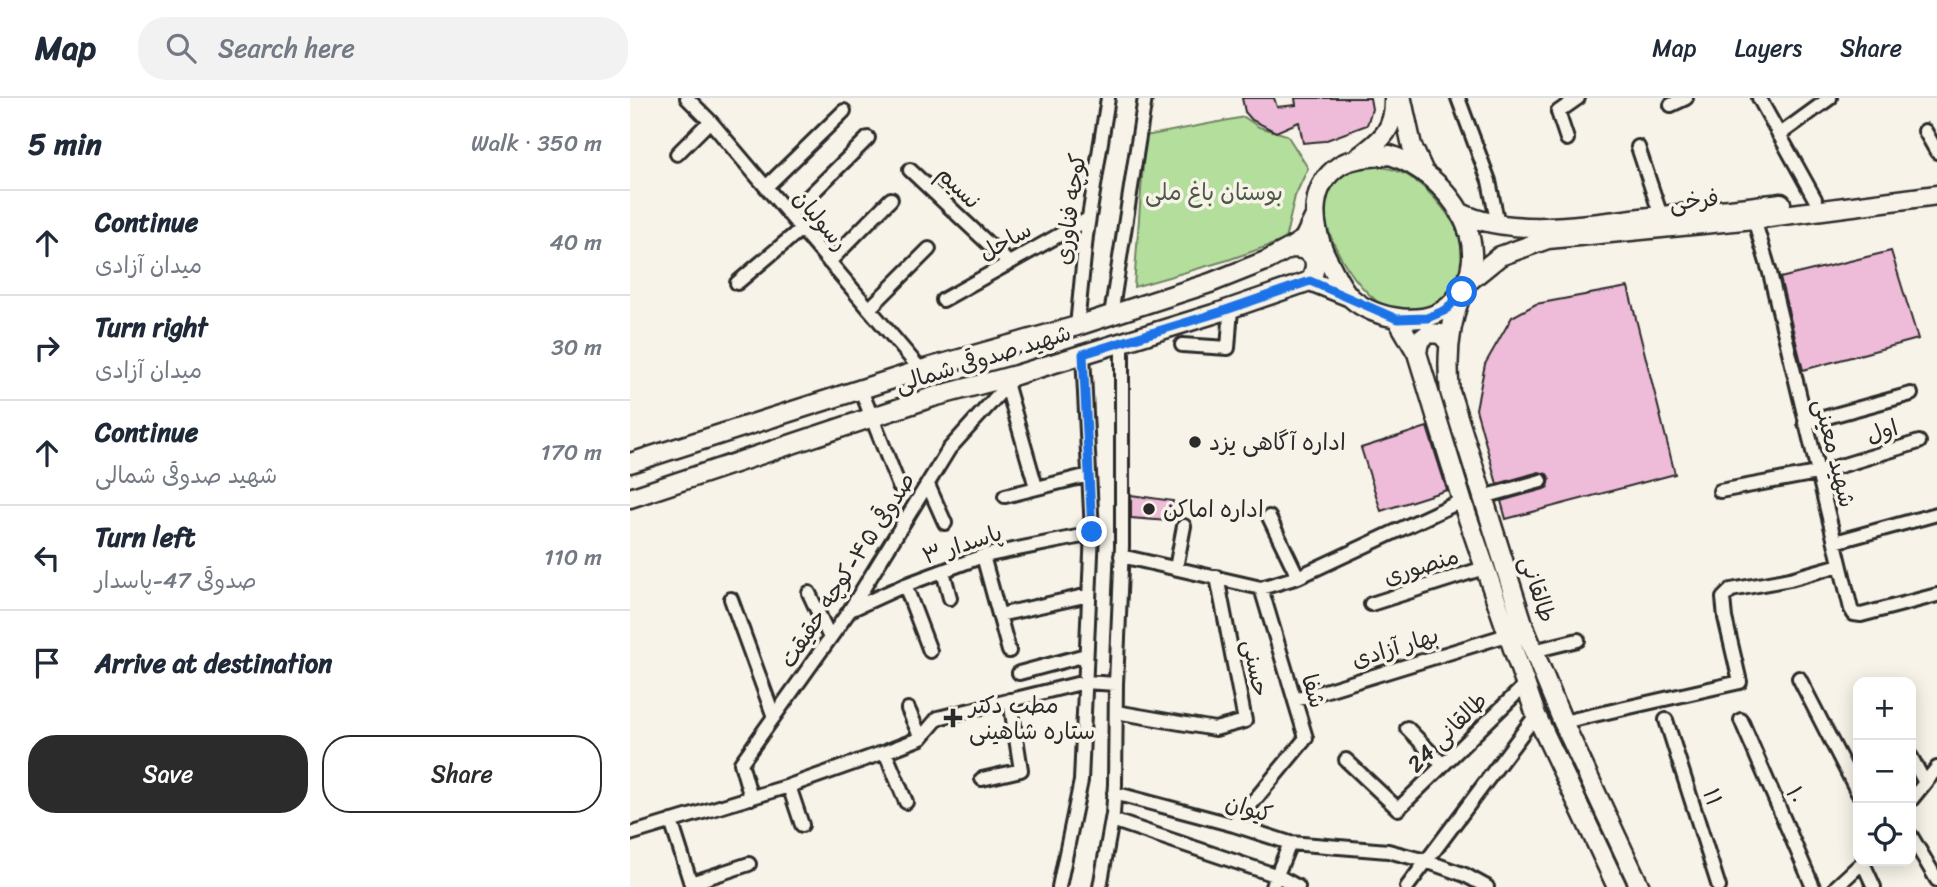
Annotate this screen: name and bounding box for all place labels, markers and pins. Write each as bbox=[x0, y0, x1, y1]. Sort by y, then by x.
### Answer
place label: اداره آگاهی یزد bbox=[1209, 422, 1346, 463]
marker: اداره آگاهی یزد bbox=[1187, 434, 1203, 450]
place label: اداره اماکن bbox=[1163, 489, 1264, 530]
marker: اداره اماکن bbox=[1141, 501, 1157, 517]
place label: مطب دکتر ستاره شاهینی bbox=[967, 685, 1095, 752]
marker: مطب دکتر ستاره شاهینی bbox=[943, 708, 963, 728]

